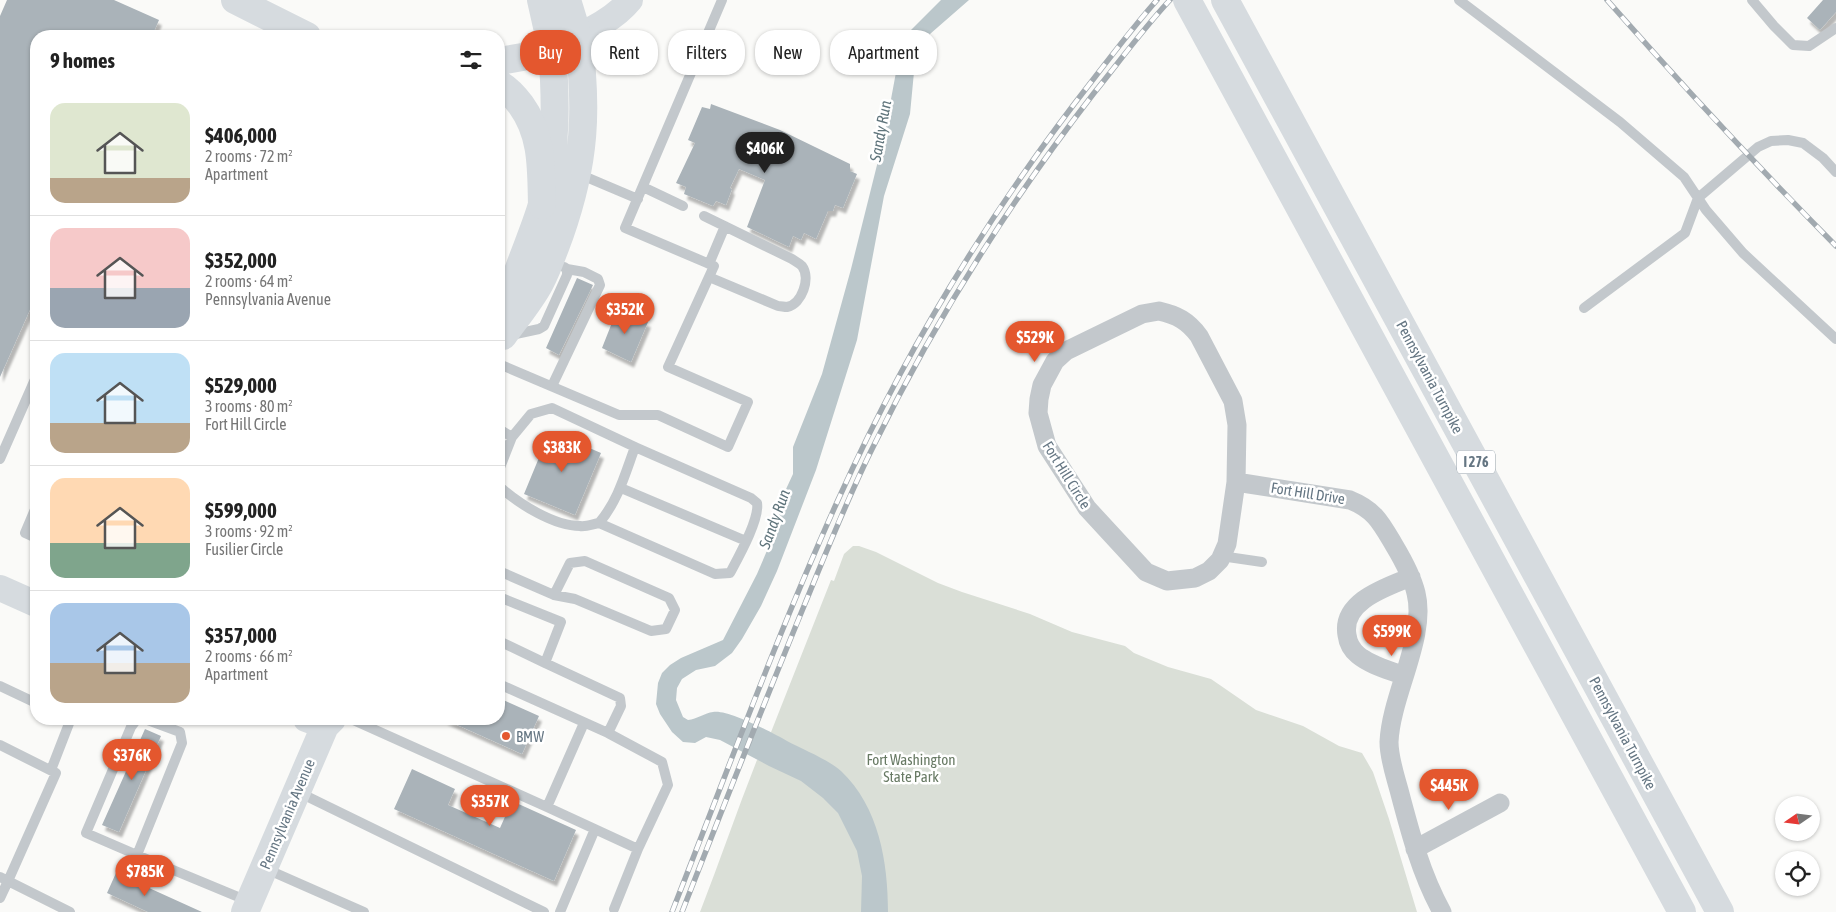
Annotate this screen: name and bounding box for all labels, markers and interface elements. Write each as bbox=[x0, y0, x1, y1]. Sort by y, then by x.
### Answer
chip: Buy bbox=[520, 30, 581, 75]
chip: Rent bbox=[591, 30, 658, 75]
chip: Filters bbox=[668, 30, 745, 75]
chip: New bbox=[755, 30, 820, 75]
chip: Apartment bbox=[830, 30, 937, 75]
icon: filters bbox=[457, 46, 485, 74]
text: 9 homes bbox=[50, 48, 115, 72]
water label: Sandy Run bbox=[866, 99, 895, 164]
icon: home bbox=[90, 123, 150, 183]
text: $406,000 bbox=[205, 123, 277, 147]
pin: $406K bbox=[730, 132, 800, 174]
text: $406K bbox=[746, 139, 784, 157]
text: 2 rooms · 72 m² bbox=[205, 147, 293, 165]
text: Apartment bbox=[205, 165, 268, 183]
icon: home bbox=[90, 248, 150, 308]
text: $352,000 bbox=[205, 248, 277, 272]
text: 2 rooms · 64 m² bbox=[205, 272, 293, 290]
text: Pennsylvania Avenue bbox=[205, 290, 331, 308]
pin: $352K bbox=[590, 292, 660, 335]
text: $352K bbox=[606, 300, 644, 318]
street label: Pennsylvania Turnpike bbox=[1393, 318, 1467, 436]
pin: $529K bbox=[1000, 320, 1070, 363]
text: $529K bbox=[1016, 328, 1054, 346]
icon: home bbox=[90, 373, 150, 433]
text: $529,000 bbox=[205, 373, 277, 397]
text: 3 rooms · 80 m² bbox=[205, 397, 293, 415]
text: Fort Hill Circle bbox=[205, 415, 287, 433]
pin: $383K bbox=[527, 430, 597, 473]
text: $383K bbox=[543, 438, 581, 456]
street label: Fort Hill Circle bbox=[1040, 438, 1095, 512]
road number: I 276 bbox=[1457, 451, 1495, 474]
street label: Fort Hill Drive bbox=[1270, 479, 1346, 507]
water label: Sandy Run bbox=[755, 487, 794, 552]
icon: home bbox=[90, 498, 150, 558]
text: $599,000 bbox=[205, 498, 277, 522]
text: 3 rooms · 92 m² bbox=[205, 522, 293, 540]
text: Fusilier Circle bbox=[205, 540, 283, 558]
pin: $599K bbox=[1357, 614, 1427, 657]
text: $599K bbox=[1373, 622, 1411, 640]
icon: home bbox=[90, 623, 150, 683]
text: $357,000 bbox=[205, 623, 277, 647]
text: 2 rooms · 66 m² bbox=[205, 647, 293, 665]
text: Apartment bbox=[205, 665, 268, 683]
street label: Pennsylvania Turnpike bbox=[1586, 674, 1660, 792]
place label: BMW bbox=[516, 728, 544, 745]
marker: BMW bbox=[500, 730, 512, 742]
pin: $376K bbox=[97, 738, 167, 781]
text: $376K bbox=[113, 746, 151, 764]
park label: Fort Washington State Park bbox=[866, 751, 956, 785]
street label: Pennsylvania Avenue bbox=[256, 756, 318, 872]
pin: $445K bbox=[1414, 768, 1484, 811]
text: $445K bbox=[1430, 776, 1468, 794]
pin: $357K bbox=[455, 784, 525, 827]
text: $357K bbox=[471, 792, 509, 810]
north arrow bbox=[1775, 796, 1820, 841]
map controls bbox=[1775, 796, 1820, 896]
button: locate bbox=[1775, 851, 1820, 896]
pin: $785K bbox=[110, 854, 180, 897]
text: $785K bbox=[126, 862, 164, 880]

